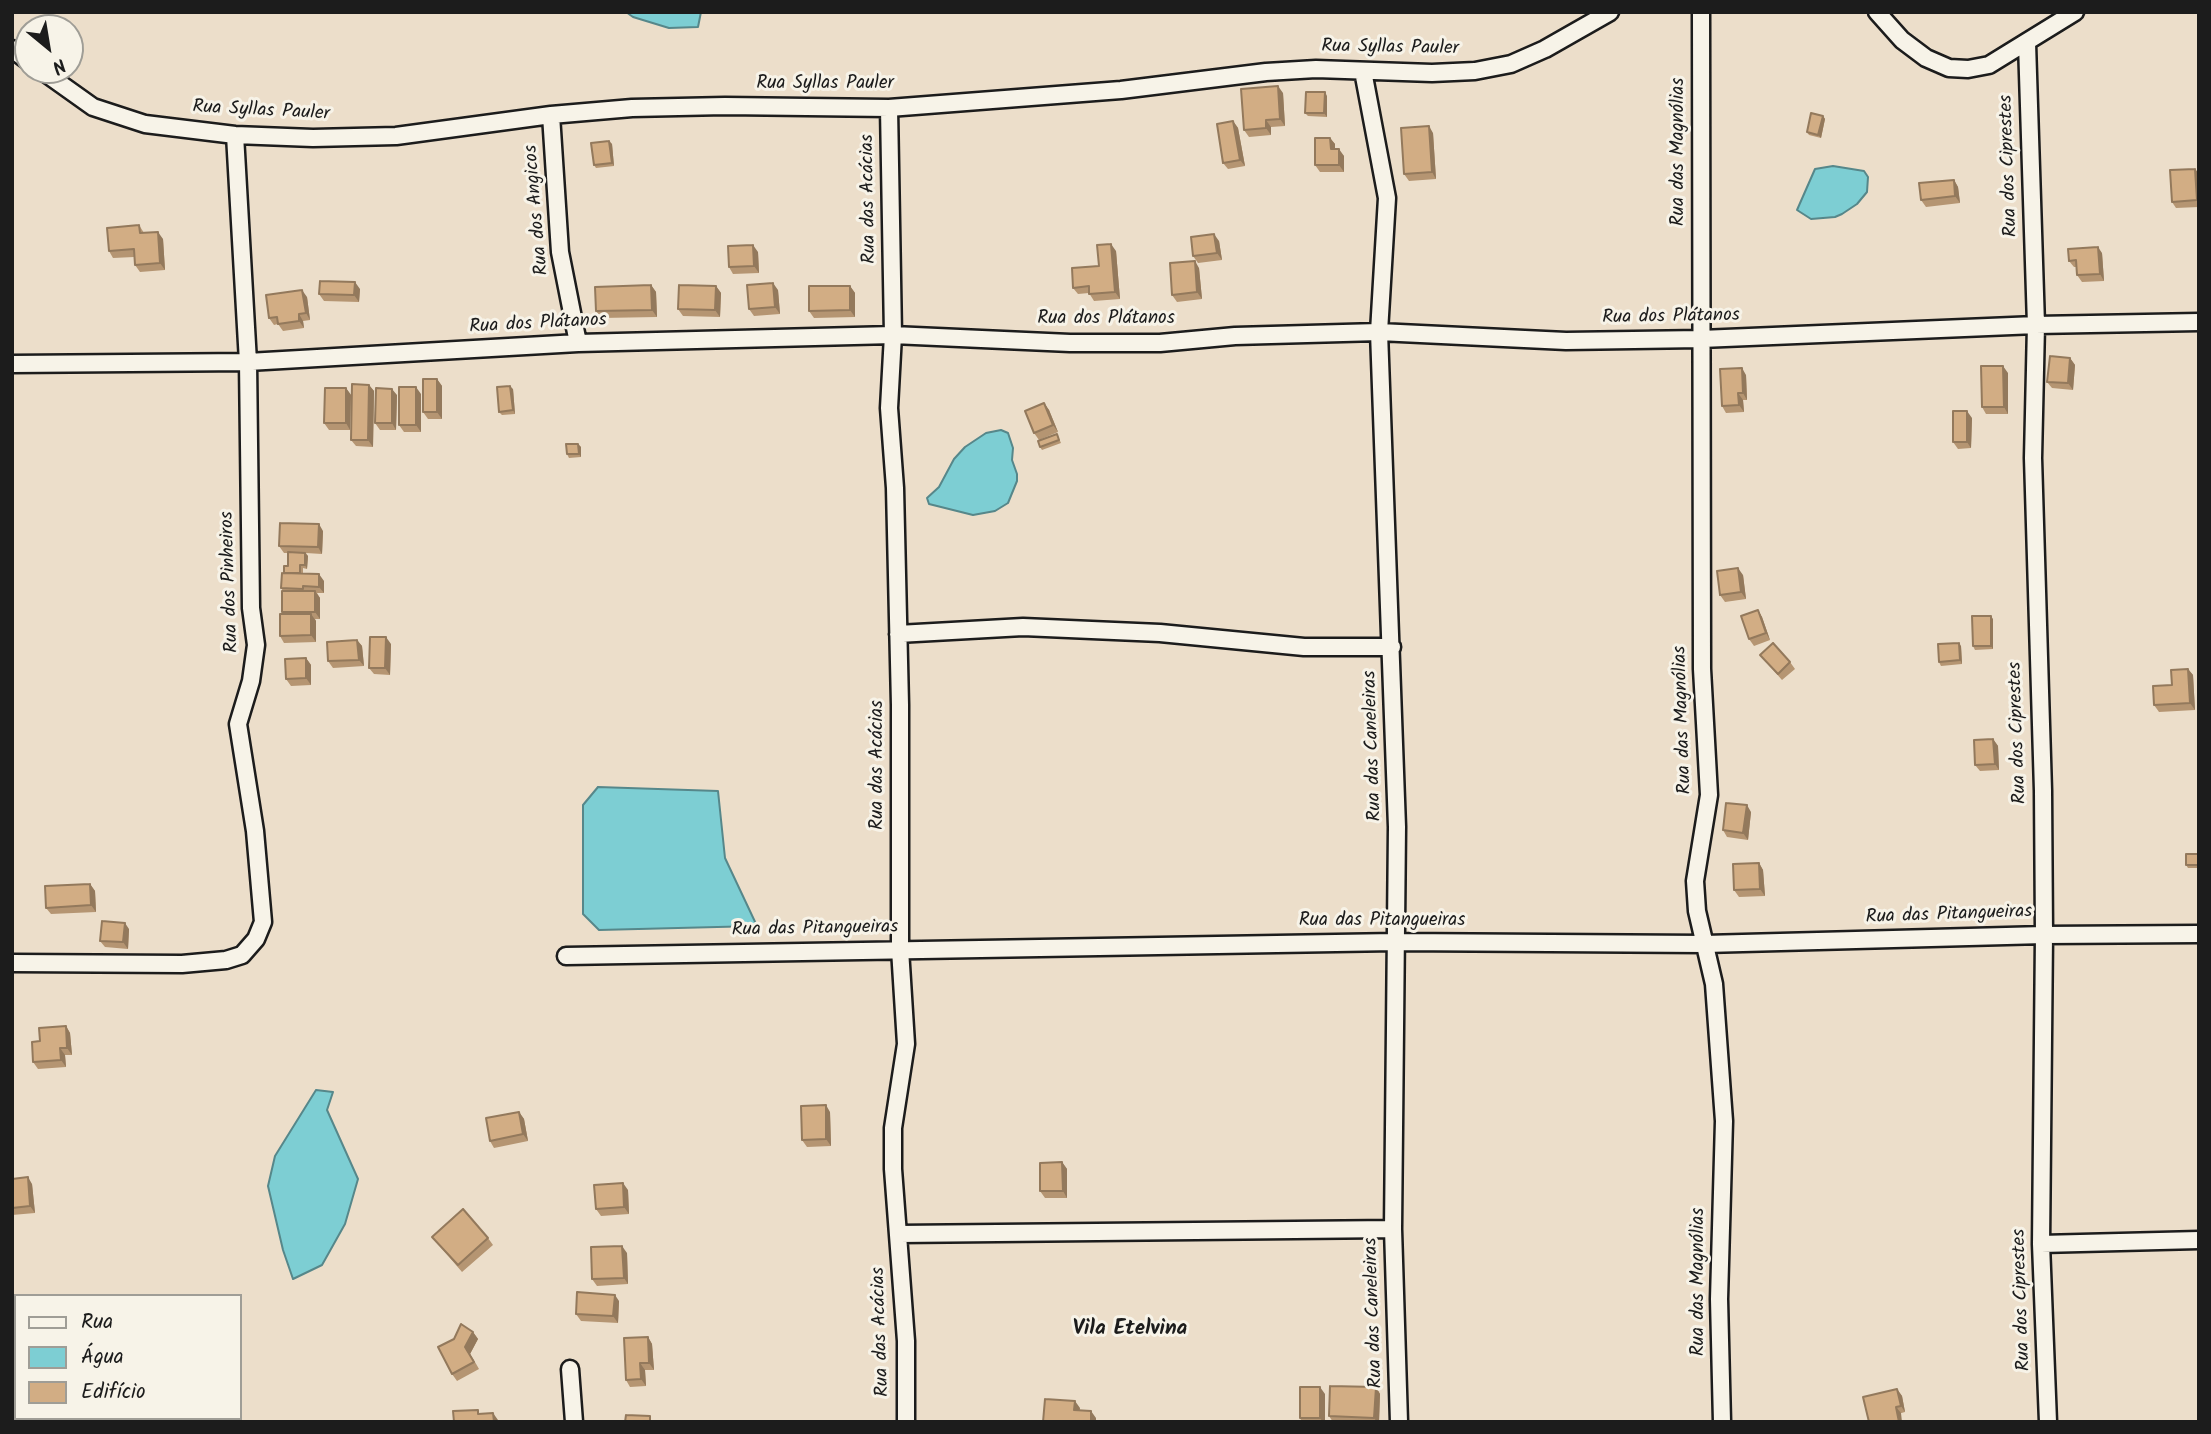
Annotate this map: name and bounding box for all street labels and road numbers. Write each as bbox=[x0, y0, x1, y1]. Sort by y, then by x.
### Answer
street label: Rua Syllas Pauler bbox=[1321, 36, 1459, 62]
street label: Rua Syllas Pauler bbox=[756, 74, 894, 96]
street label: Rua das Magnólias bbox=[1669, 78, 1691, 226]
street label: Rua dos Ciprestes bbox=[1996, 94, 2024, 238]
street label: Rua Syllas Pauler bbox=[192, 97, 330, 127]
street label: Rua das Acácias bbox=[857, 134, 883, 264]
street label: Rua dos Angicos bbox=[521, 144, 555, 276]
street label: Rua dos Plátanos bbox=[1602, 305, 1740, 331]
street label: Rua dos Plátanos bbox=[1037, 309, 1175, 331]
street label: Rua dos Plátanos bbox=[469, 310, 607, 340]
street label: Rua dos Pinheiros bbox=[217, 511, 245, 653]
street label: Rua das Magnólias bbox=[1670, 645, 1698, 795]
street label: Rua dos Ciprestes bbox=[2005, 661, 2033, 805]
street label: Rua das Caneleiras bbox=[1360, 670, 1388, 822]
street label: Rua das Acácias bbox=[868, 700, 890, 830]
street label: Rua das Pitangueiras bbox=[1865, 902, 2033, 930]
street label: Rua das Pitangueiras bbox=[1299, 911, 1465, 933]
street label: Rua das Pitangueiras bbox=[731, 917, 899, 943]
street label: Rua das Magnólias bbox=[1689, 1208, 1711, 1356]
street label: Rua dos Ciprestes bbox=[2009, 1228, 2037, 1372]
street label: Rua das Caneleiras bbox=[1361, 1237, 1389, 1389]
street label: Rua das Acácias bbox=[868, 1267, 896, 1397]

